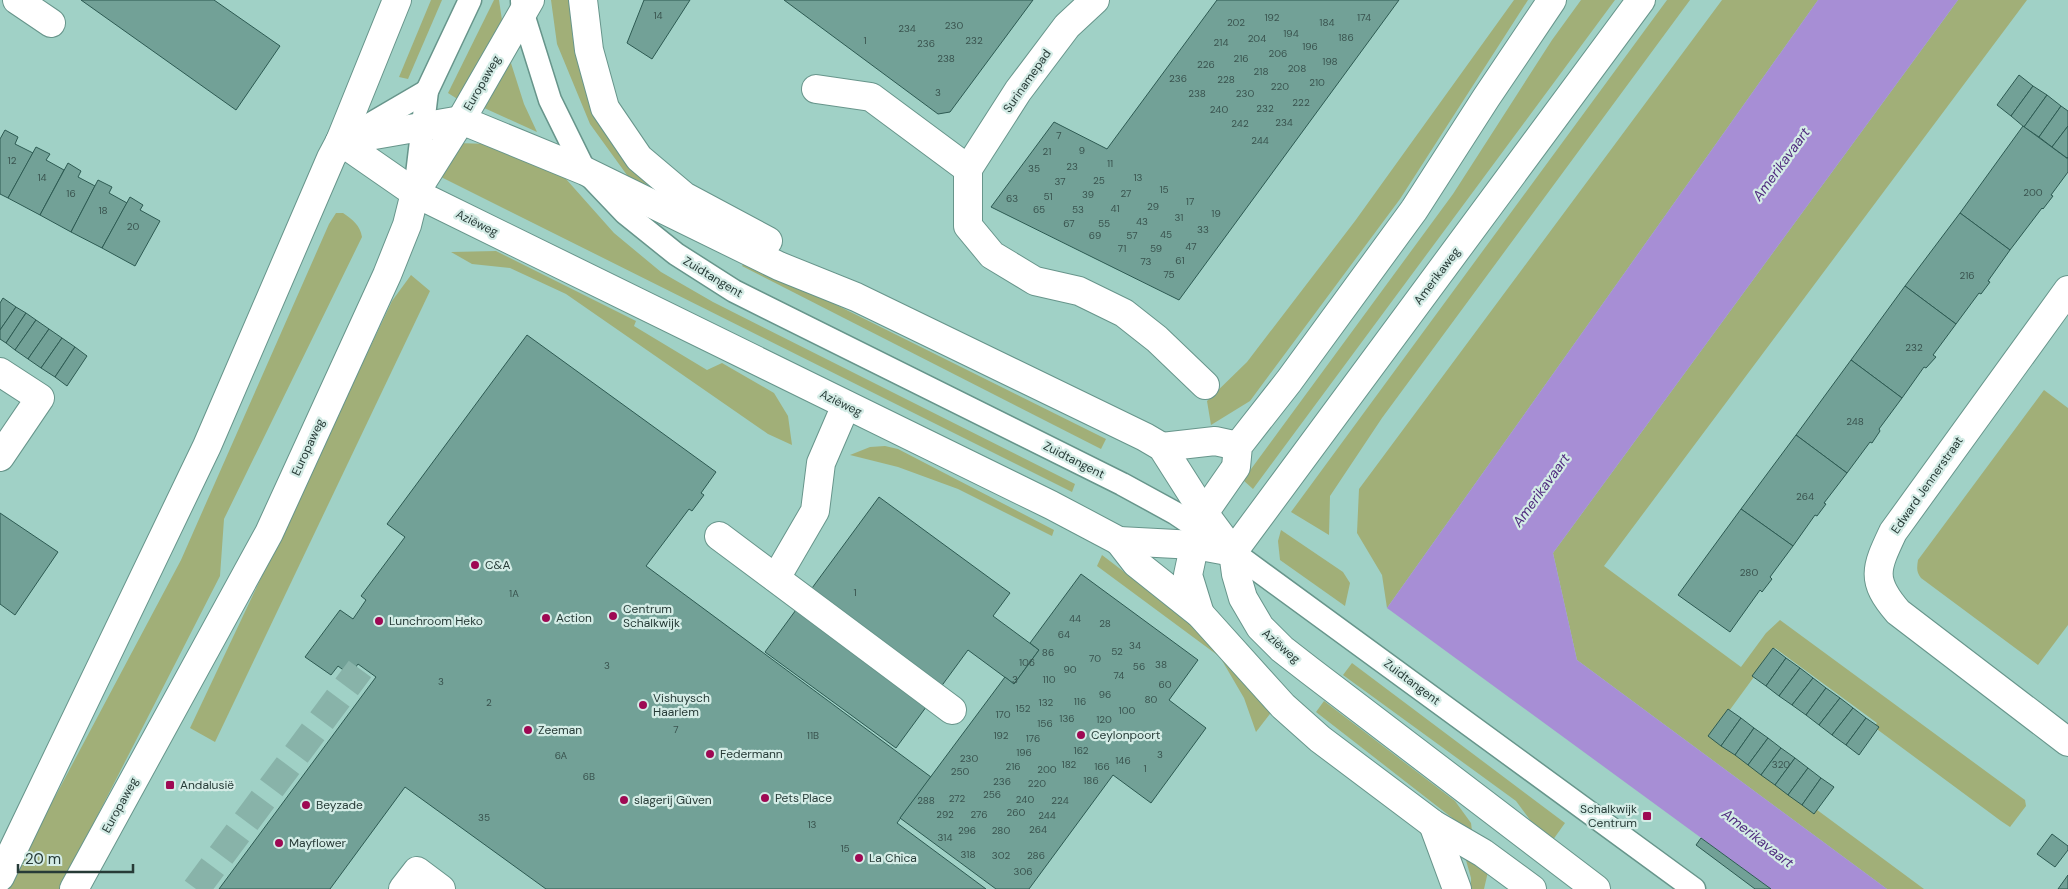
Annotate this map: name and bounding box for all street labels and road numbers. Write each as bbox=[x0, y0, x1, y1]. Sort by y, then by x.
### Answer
street label: Surinamepad bbox=[999, 46, 1055, 116]
street label: Europaweg bbox=[460, 52, 504, 114]
street label: Aziëweg bbox=[453, 206, 501, 240]
street label: Amerikaweg bbox=[1410, 244, 1464, 308]
street label: Zuidtangent bbox=[680, 253, 746, 301]
street label: Aziëweg bbox=[817, 386, 865, 420]
street label: Europaweg bbox=[288, 416, 328, 478]
street label: Edward Jennerstraat bbox=[1887, 433, 1967, 537]
street label: Zuidtangent bbox=[1041, 438, 1108, 482]
street label: Aziëweg bbox=[1259, 625, 1304, 667]
street label: Zuidtangent bbox=[1381, 656, 1444, 709]
street label: Europaweg bbox=[98, 774, 142, 836]

